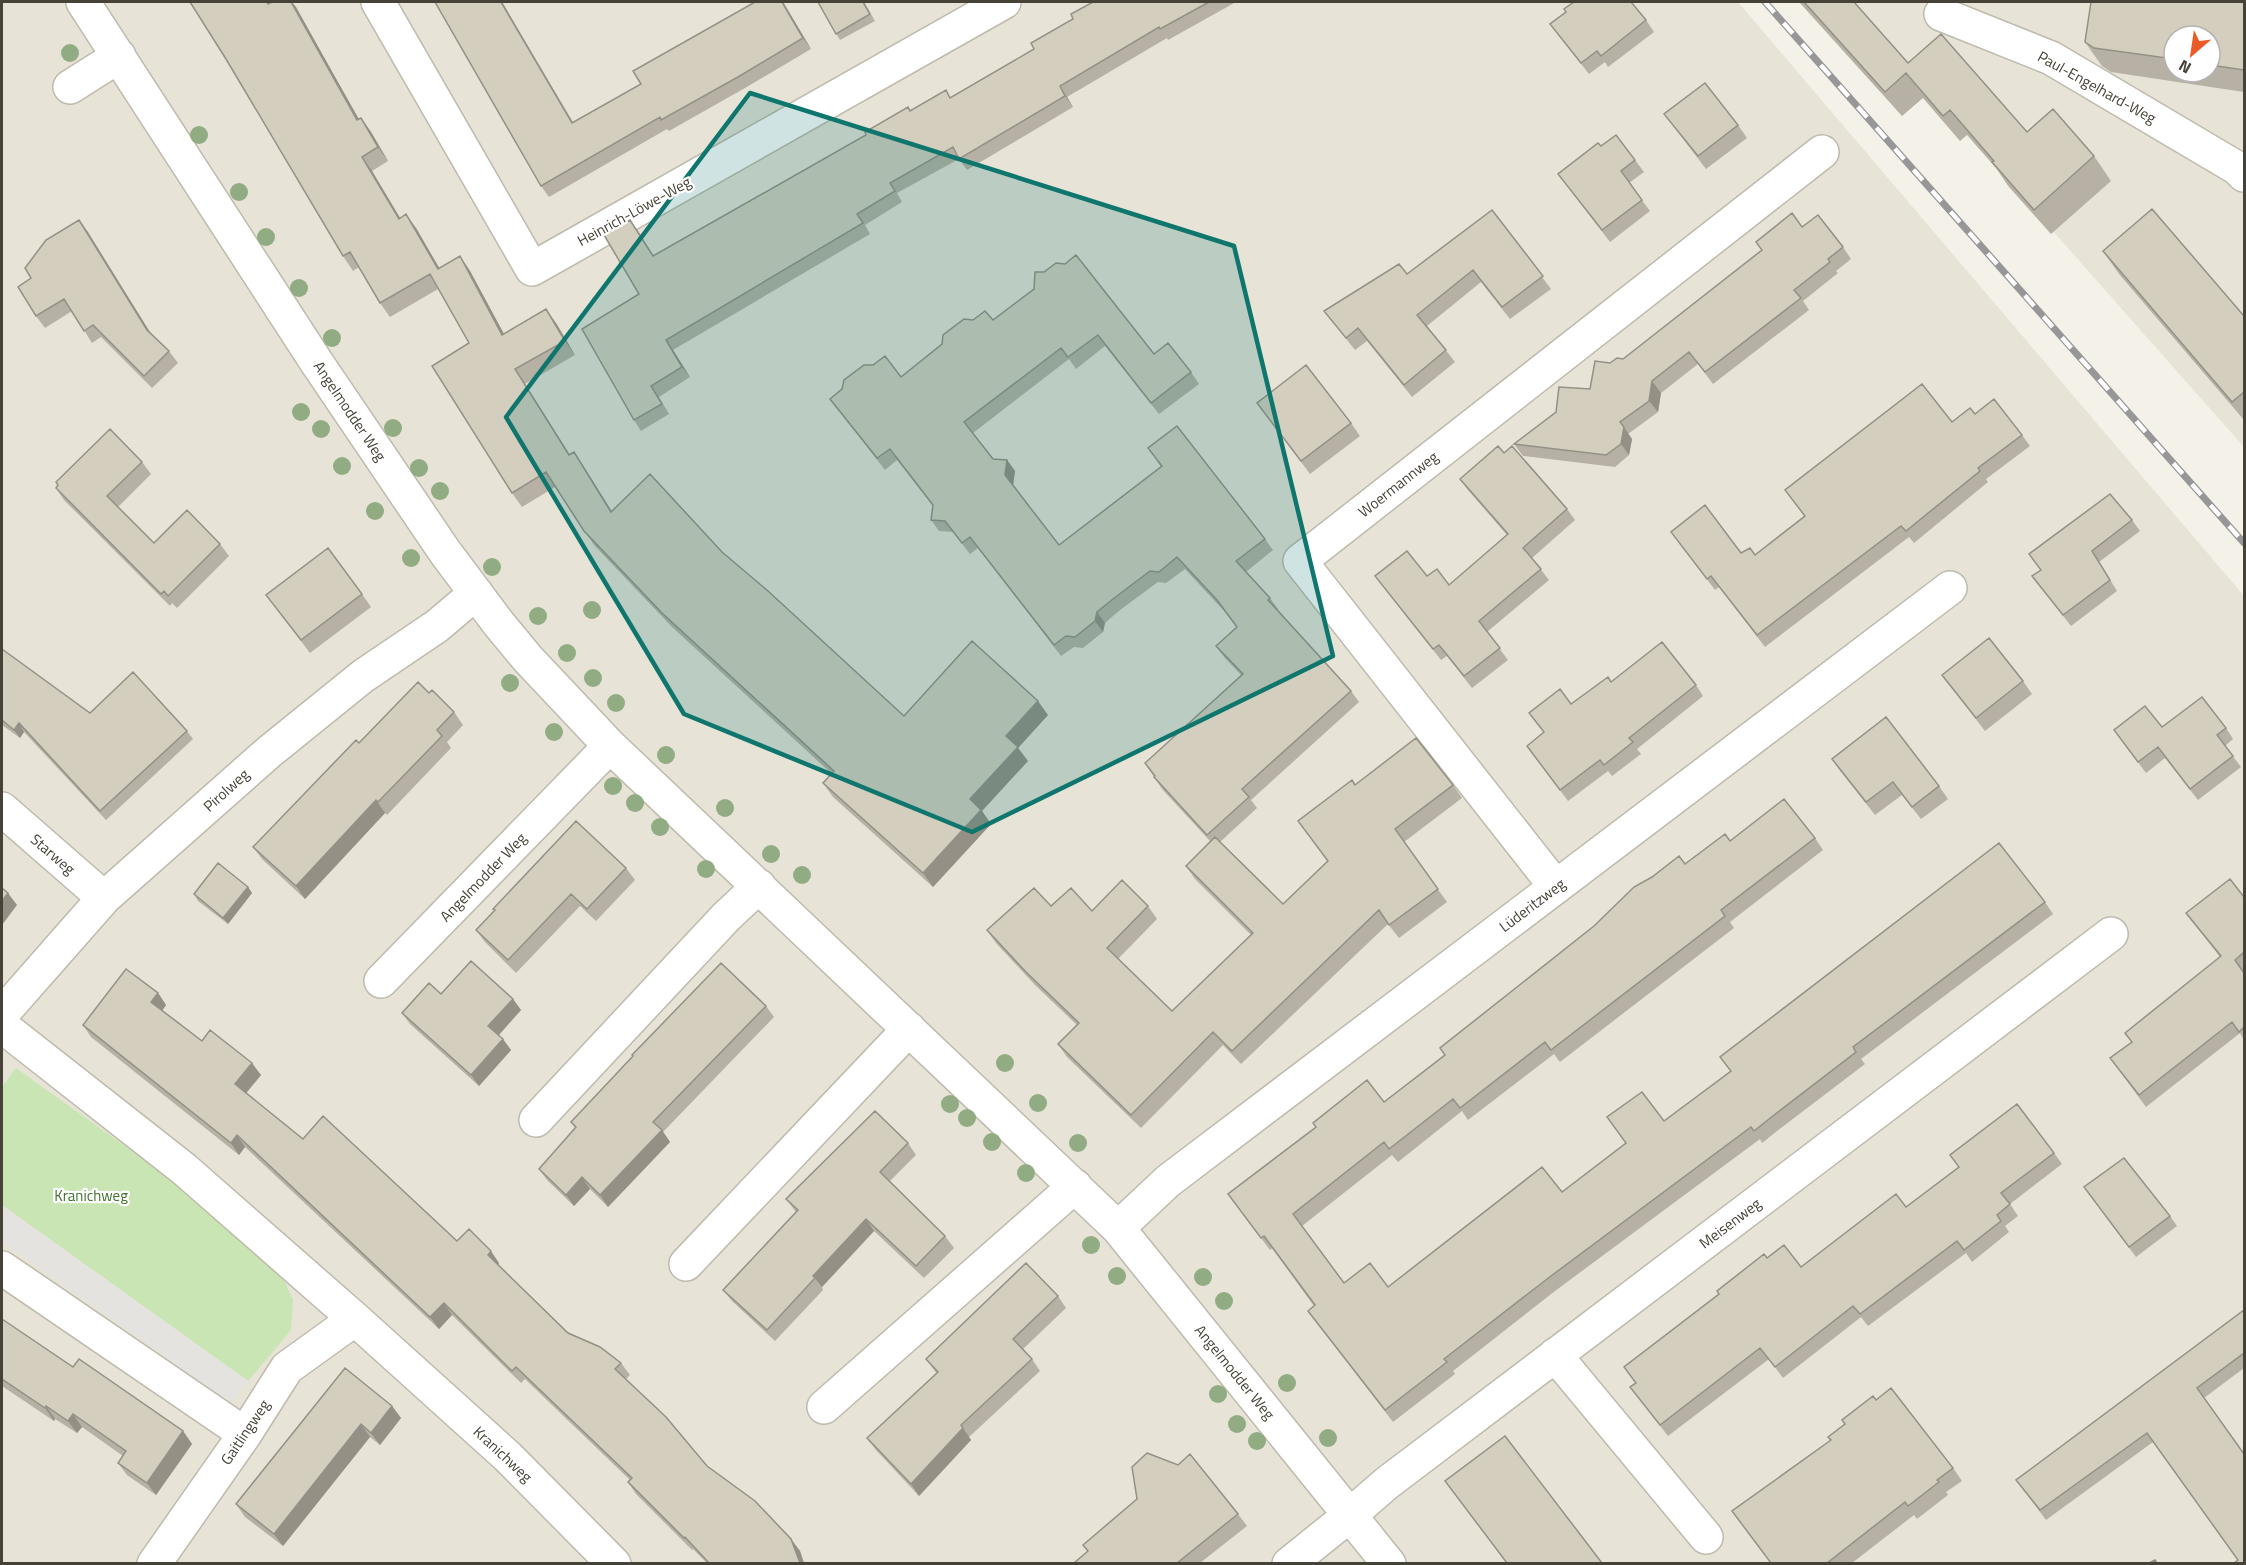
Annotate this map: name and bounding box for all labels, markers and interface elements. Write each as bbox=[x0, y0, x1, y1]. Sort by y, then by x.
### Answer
north arrow bbox=[2162, 24, 2222, 84]
street label: Paul-Engelhard-Weg bbox=[2033, 45, 2161, 129]
text: N bbox=[2174, 54, 2195, 80]
street label: Heinrich-Löwe-Weg bbox=[573, 170, 695, 252]
street label: Angelmodder Weg bbox=[308, 356, 392, 466]
street label: Woermannweg bbox=[1353, 445, 1443, 523]
street label: Pirolweg bbox=[198, 763, 254, 817]
street label: Angelmodder Weg bbox=[434, 827, 532, 927]
street label: Starweg bbox=[26, 828, 81, 880]
street label: Lüderitzweg bbox=[1494, 872, 1570, 938]
park label: Kranichweg bbox=[54, 1184, 128, 1207]
street label: Meisenweg bbox=[1694, 1192, 1766, 1254]
street label: Angelmodder Weg bbox=[1189, 1320, 1281, 1425]
street label: Gaitlingweg bbox=[215, 1394, 276, 1469]
street label: Kranichweg bbox=[468, 1420, 538, 1488]

